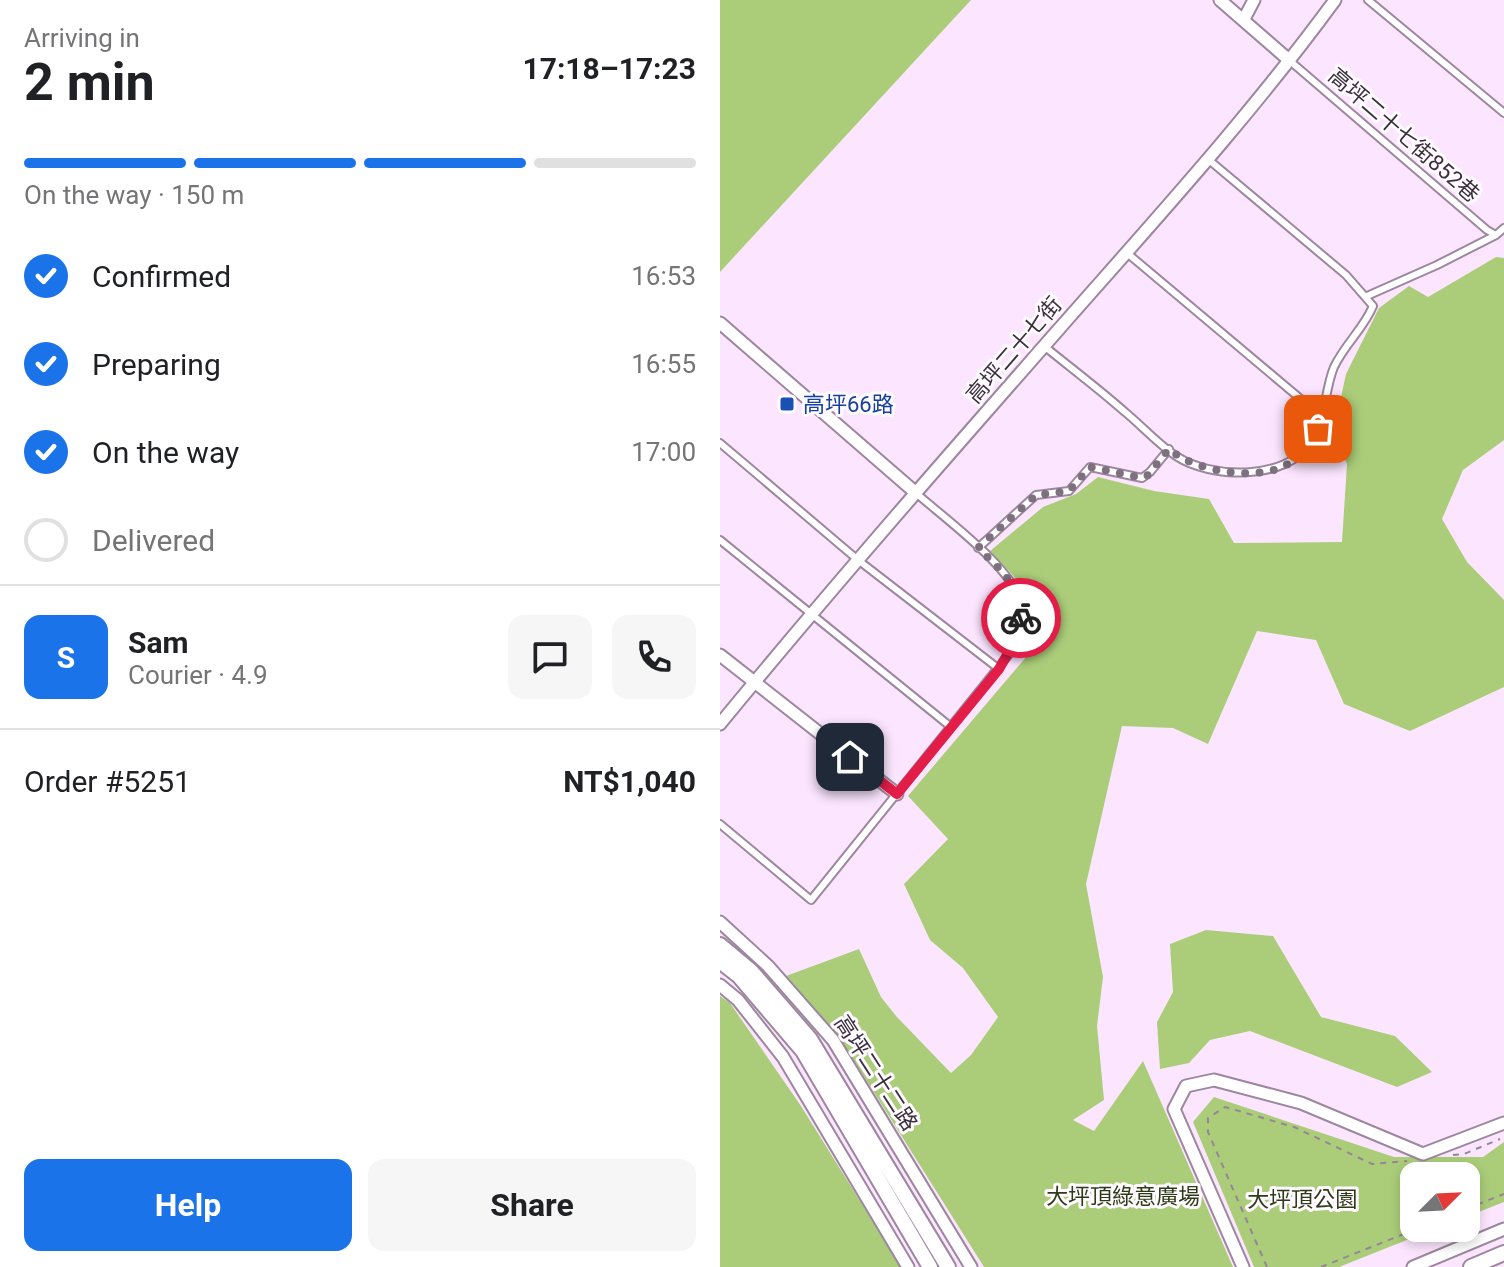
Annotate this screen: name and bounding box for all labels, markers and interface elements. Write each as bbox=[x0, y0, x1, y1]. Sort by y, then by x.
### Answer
text: Arriving in bbox=[24, 23, 140, 53]
text: 17:18–17:23 bbox=[522, 51, 696, 86]
text: 2 min bbox=[24, 52, 155, 113]
street label: 高坪二十七街852巷 bbox=[1324, 63, 1484, 207]
text: On the way · 150 m bbox=[24, 180, 244, 210]
icon: check bbox=[24, 254, 68, 298]
text: Confirmed bbox=[92, 259, 231, 294]
text: 16:53 bbox=[631, 261, 696, 291]
street label: 高坪二十七街 bbox=[961, 292, 1067, 408]
icon: check bbox=[24, 342, 68, 386]
text: Preparing bbox=[92, 347, 221, 382]
text: 16:55 bbox=[631, 349, 696, 379]
place label: 高坪66路 bbox=[803, 392, 894, 417]
marker: 高坪66路 bbox=[778, 395, 796, 413]
pin bbox=[1284, 395, 1352, 463]
icon: bag bbox=[1296, 407, 1340, 451]
icon: check bbox=[24, 430, 68, 474]
text: On the way bbox=[92, 435, 239, 470]
text: 17:00 bbox=[631, 437, 696, 467]
text: Delivered bbox=[92, 523, 215, 558]
courier bbox=[981, 578, 1061, 658]
icon: bike bbox=[999, 596, 1043, 640]
button: chat bbox=[508, 615, 592, 699]
button: phone bbox=[612, 615, 696, 699]
text: Sam bbox=[128, 625, 189, 660]
text: S bbox=[57, 640, 75, 675]
text: Courier · 4.9 bbox=[128, 660, 268, 690]
pin bbox=[816, 723, 884, 791]
icon: home bbox=[828, 735, 872, 779]
text: Order #5251 bbox=[24, 764, 191, 799]
text: NT$1,040 bbox=[563, 764, 696, 799]
street label: 高坪二十二路 bbox=[830, 1011, 922, 1135]
button: Help bbox=[24, 1159, 352, 1251]
button: Share bbox=[368, 1159, 696, 1251]
north arrow bbox=[1400, 1162, 1480, 1242]
map controls bbox=[1400, 1162, 1480, 1242]
park label: 大坪頂綠意廣場 bbox=[1046, 1184, 1200, 1209]
park label: 大坪頂公園 bbox=[1247, 1187, 1357, 1212]

